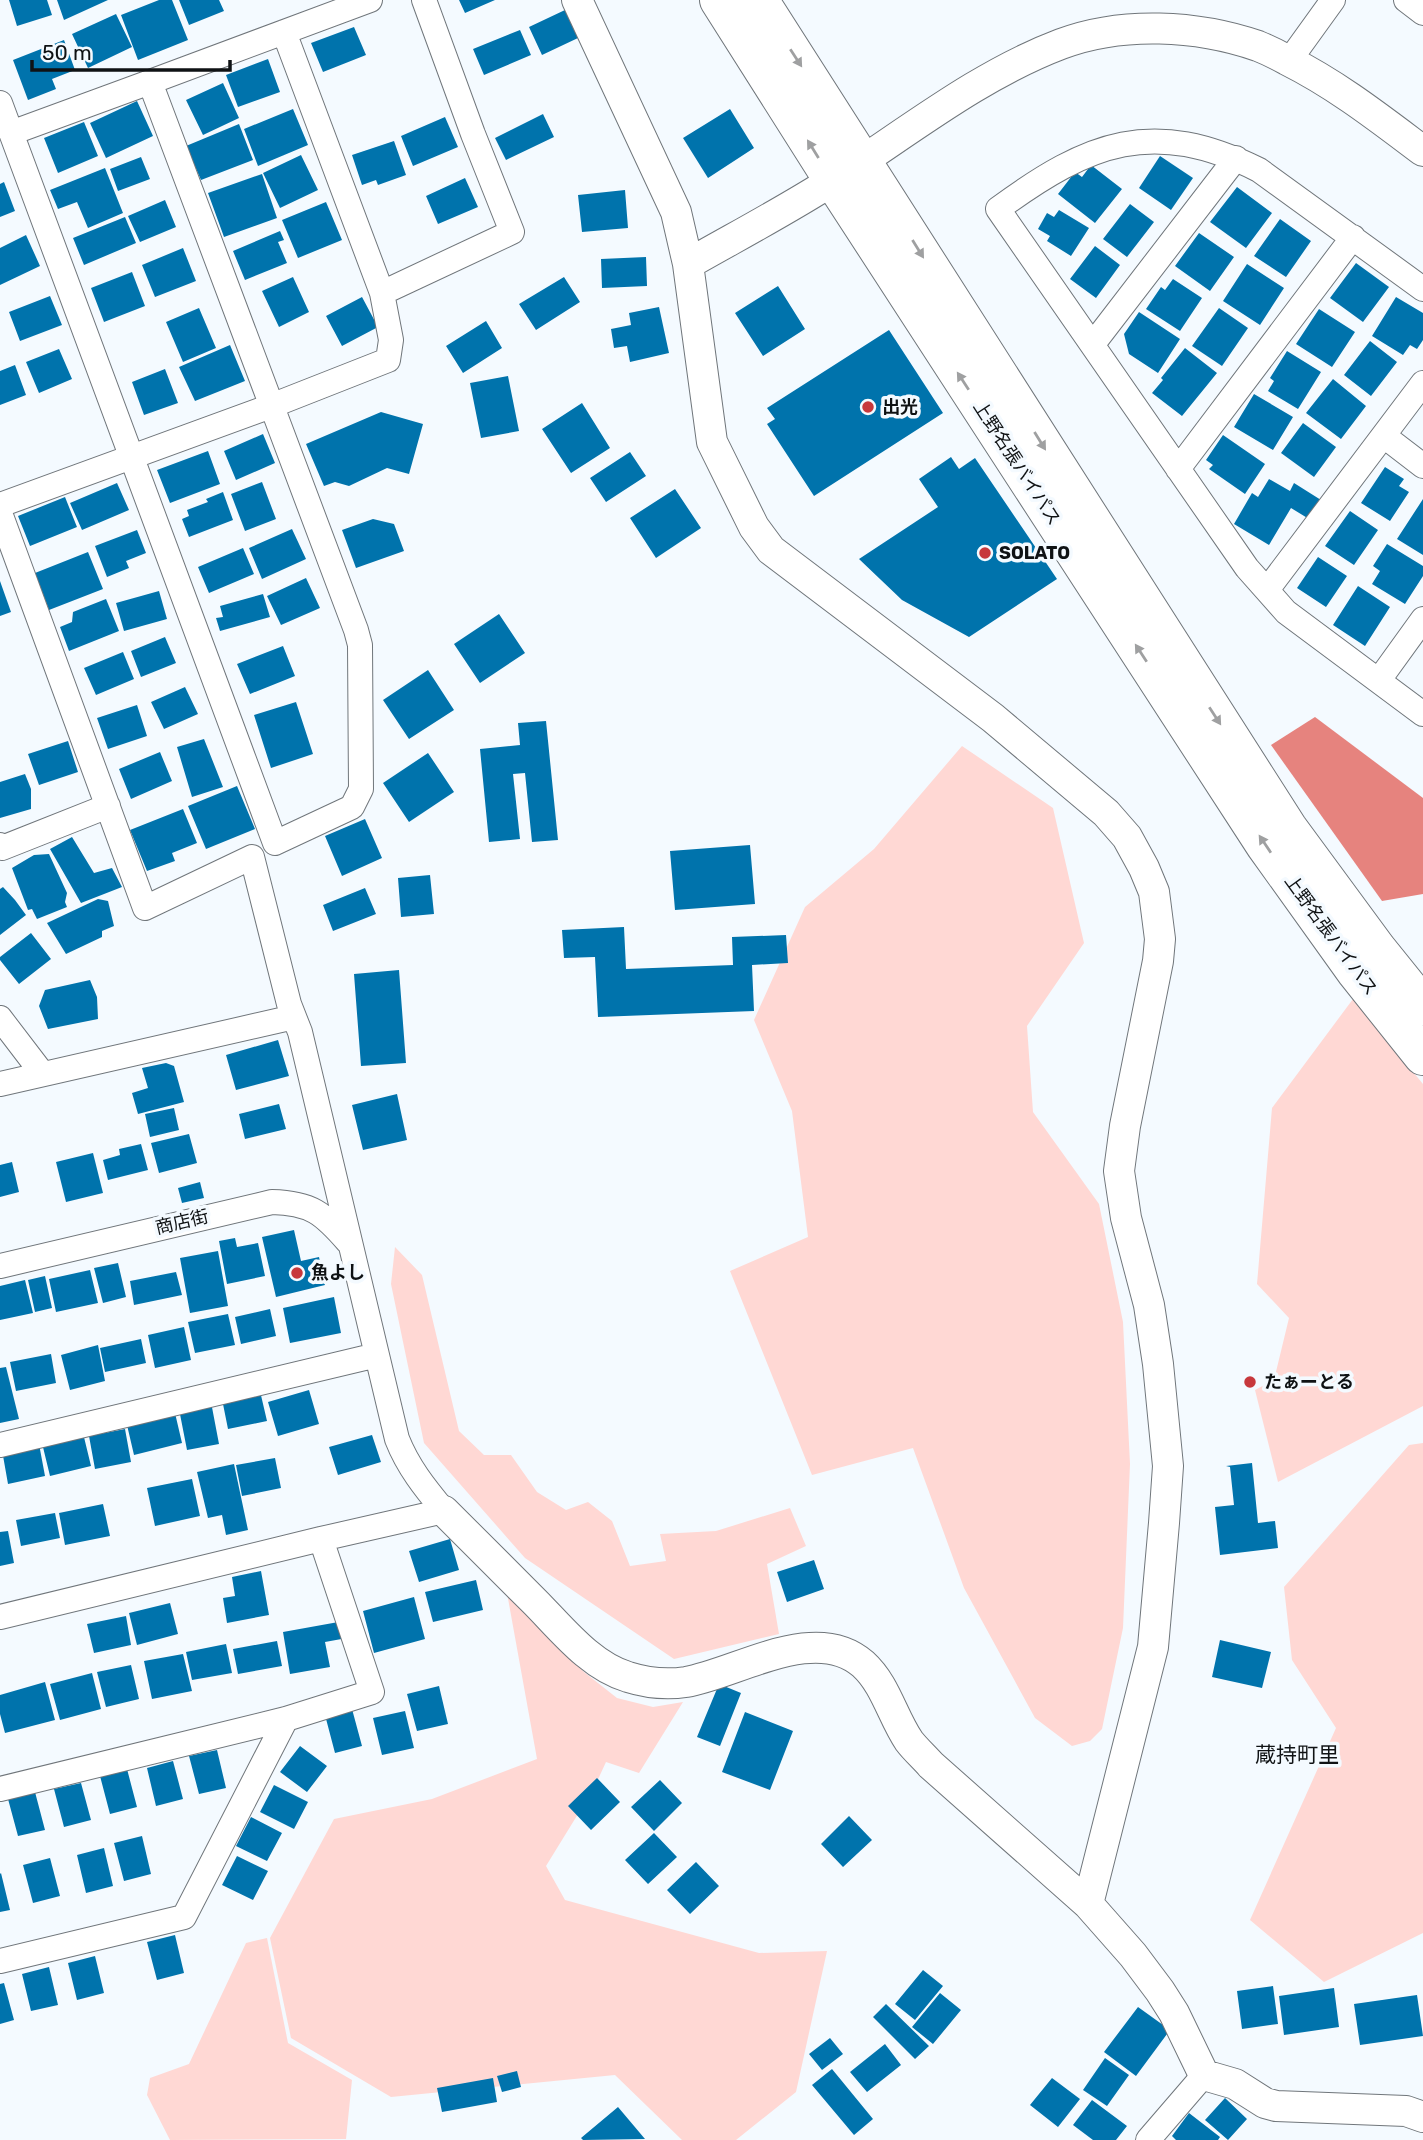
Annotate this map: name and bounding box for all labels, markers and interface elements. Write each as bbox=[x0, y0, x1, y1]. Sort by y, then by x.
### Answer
scale bar bbox=[32, 28, 229, 72]
text: 50 m bbox=[42, 40, 92, 65]
one-way arrow bbox=[789, 48, 802, 67]
one-way arrow bbox=[806, 139, 819, 158]
one-way arrow bbox=[912, 240, 925, 259]
one-way arrow bbox=[957, 371, 970, 390]
place label: 出光 bbox=[882, 396, 918, 418]
street label: 上野名張バイパス bbox=[969, 397, 1065, 529]
marker: 出光 bbox=[860, 399, 876, 415]
one-way arrow bbox=[1034, 432, 1047, 451]
place label: SOLATO bbox=[999, 542, 1070, 564]
marker: SOLATO bbox=[977, 545, 993, 561]
one-way arrow bbox=[1135, 644, 1148, 663]
one-way arrow bbox=[1209, 706, 1222, 725]
one-way arrow bbox=[1258, 835, 1272, 853]
street label: 上野名張バイパス bbox=[1280, 870, 1382, 1000]
street label: 商店街 bbox=[153, 1205, 211, 1239]
place label: 魚よし bbox=[311, 1262, 365, 1284]
marker: 魚よし bbox=[289, 1265, 305, 1281]
place label: たぁーとる bbox=[1264, 1371, 1354, 1393]
marker: たぁーとる bbox=[1242, 1374, 1258, 1390]
district label: 蔵持町里 bbox=[1255, 1742, 1339, 1767]

